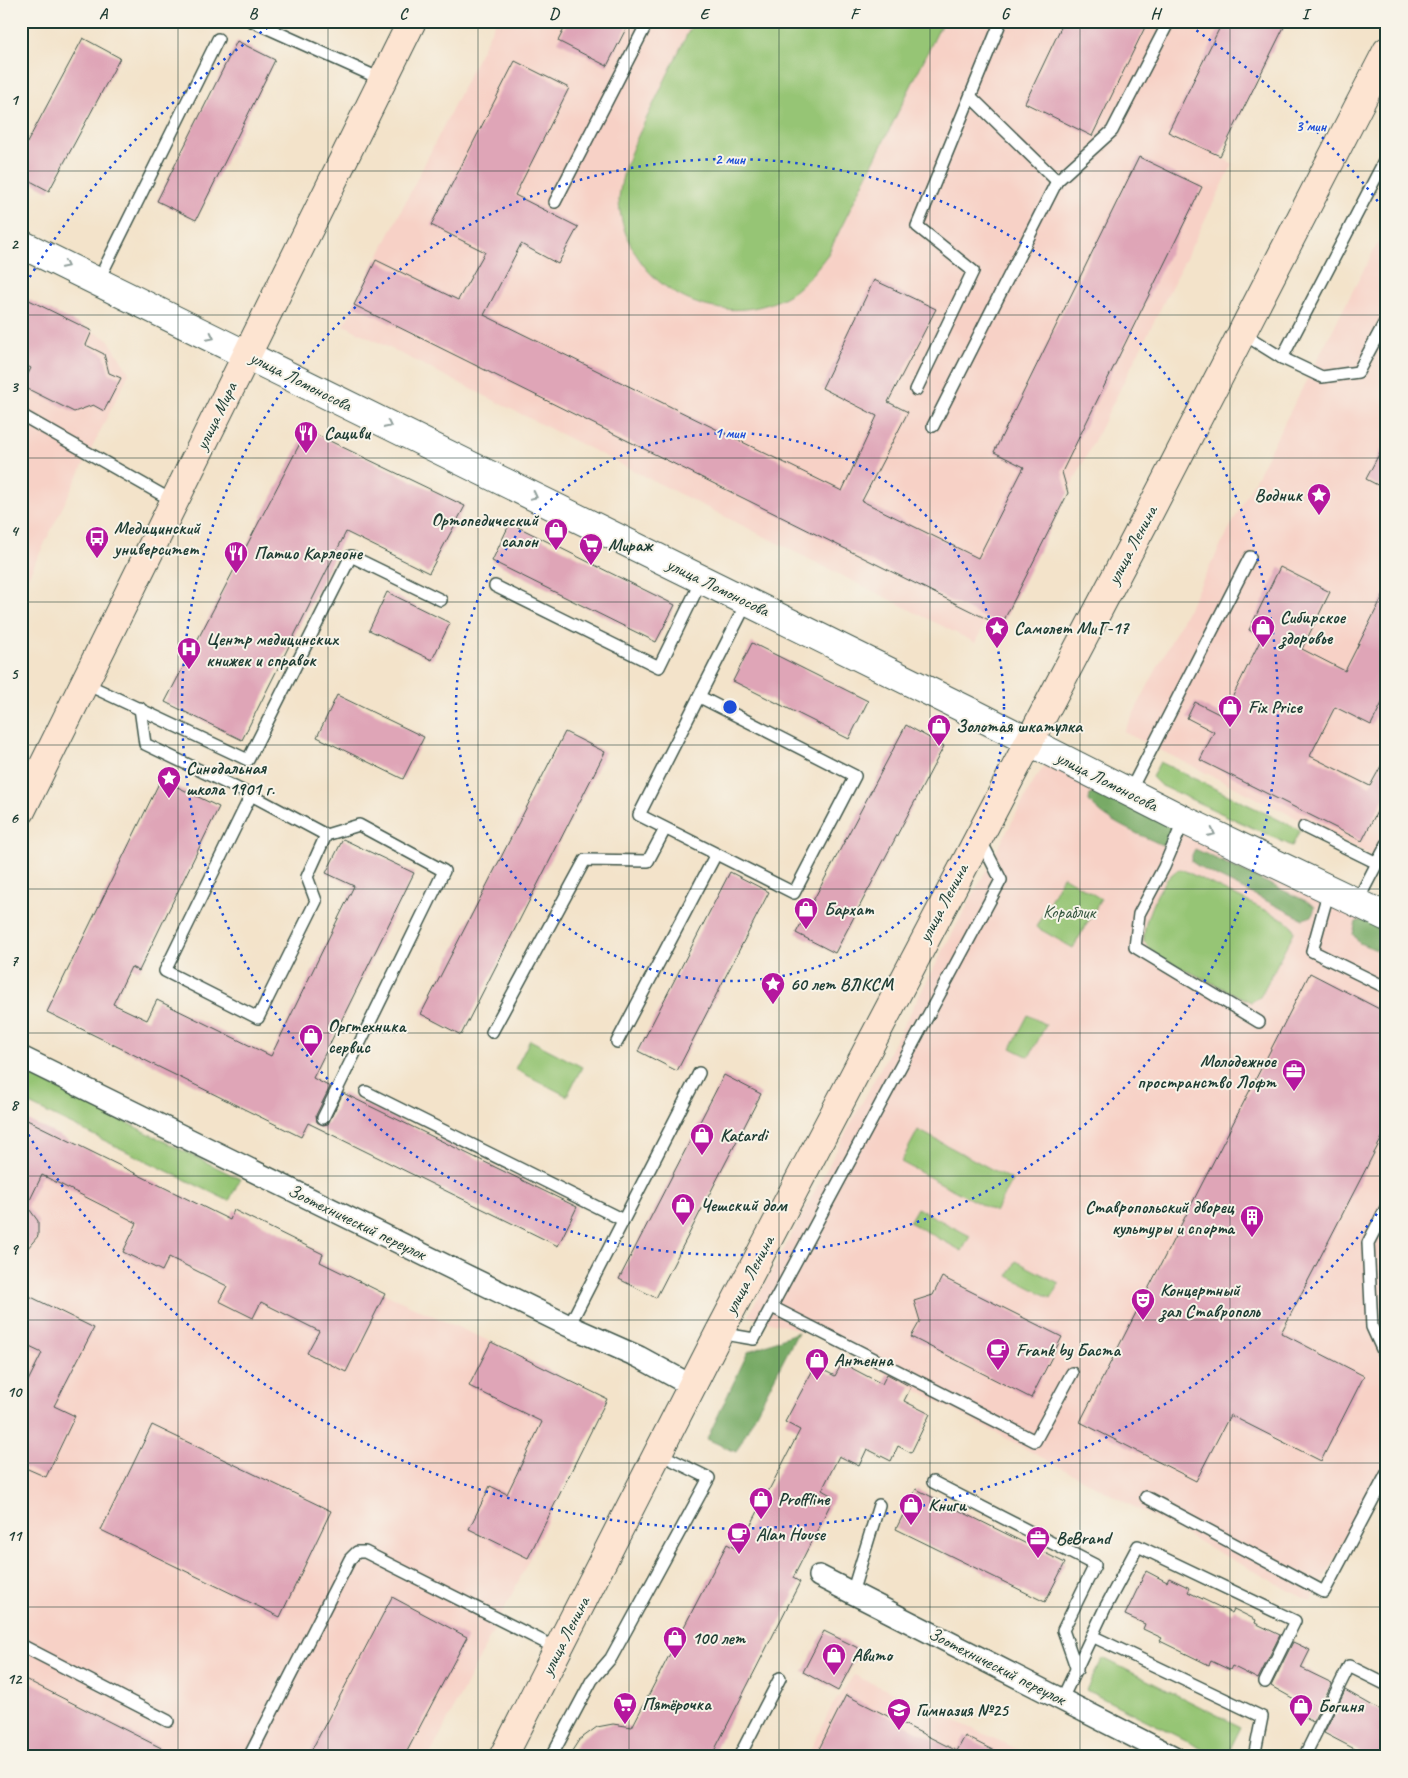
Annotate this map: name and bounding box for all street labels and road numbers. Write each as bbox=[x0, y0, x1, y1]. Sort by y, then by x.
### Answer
street label: улица Ломоносова bbox=[246, 346, 357, 417]
street label: улица Мира bbox=[190, 377, 243, 454]
street label: улица Ленина bbox=[1102, 501, 1163, 589]
street label: улица Ломоносова bbox=[662, 552, 774, 622]
street label: улица Ломоносова bbox=[1052, 746, 1163, 817]
street label: улица Ленина bbox=[913, 859, 974, 947]
street label: Зоотехнический переулок bbox=[284, 1179, 432, 1266]
street label: улица Ленина bbox=[719, 1231, 780, 1319]
street label: улица Ленина bbox=[535, 1591, 595, 1680]
street label: Зоотехнический переулок bbox=[925, 1622, 1071, 1711]

